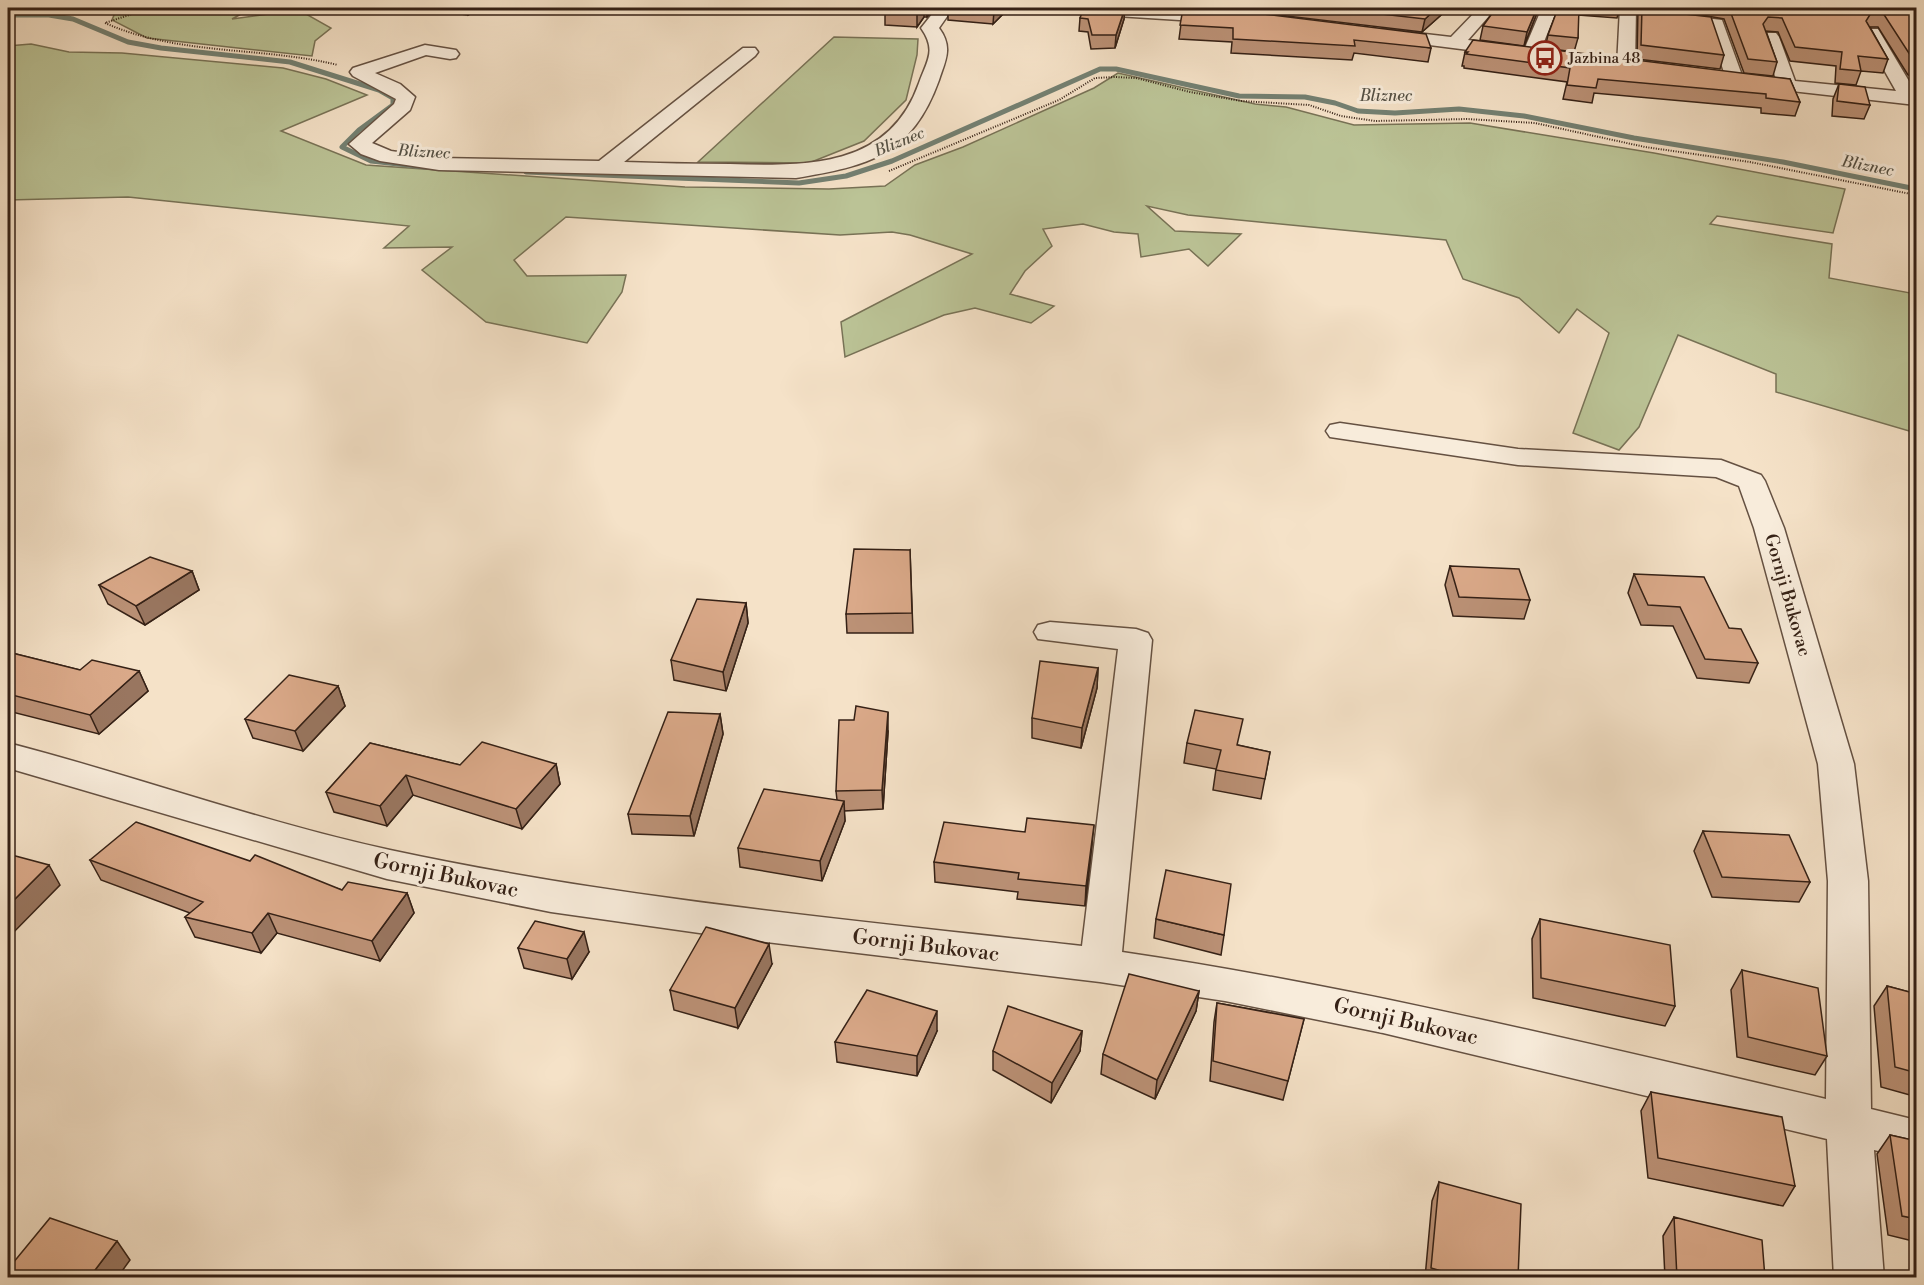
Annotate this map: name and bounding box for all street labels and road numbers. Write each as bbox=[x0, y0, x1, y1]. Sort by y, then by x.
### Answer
street label: Gornji Bukovac bbox=[1759, 531, 1816, 659]
street label: Gornji Bukovac bbox=[371, 848, 521, 904]
street label: Gornji Bukovac bbox=[851, 924, 1001, 968]
street label: Gornji Bukovac bbox=[1331, 993, 1481, 1051]

